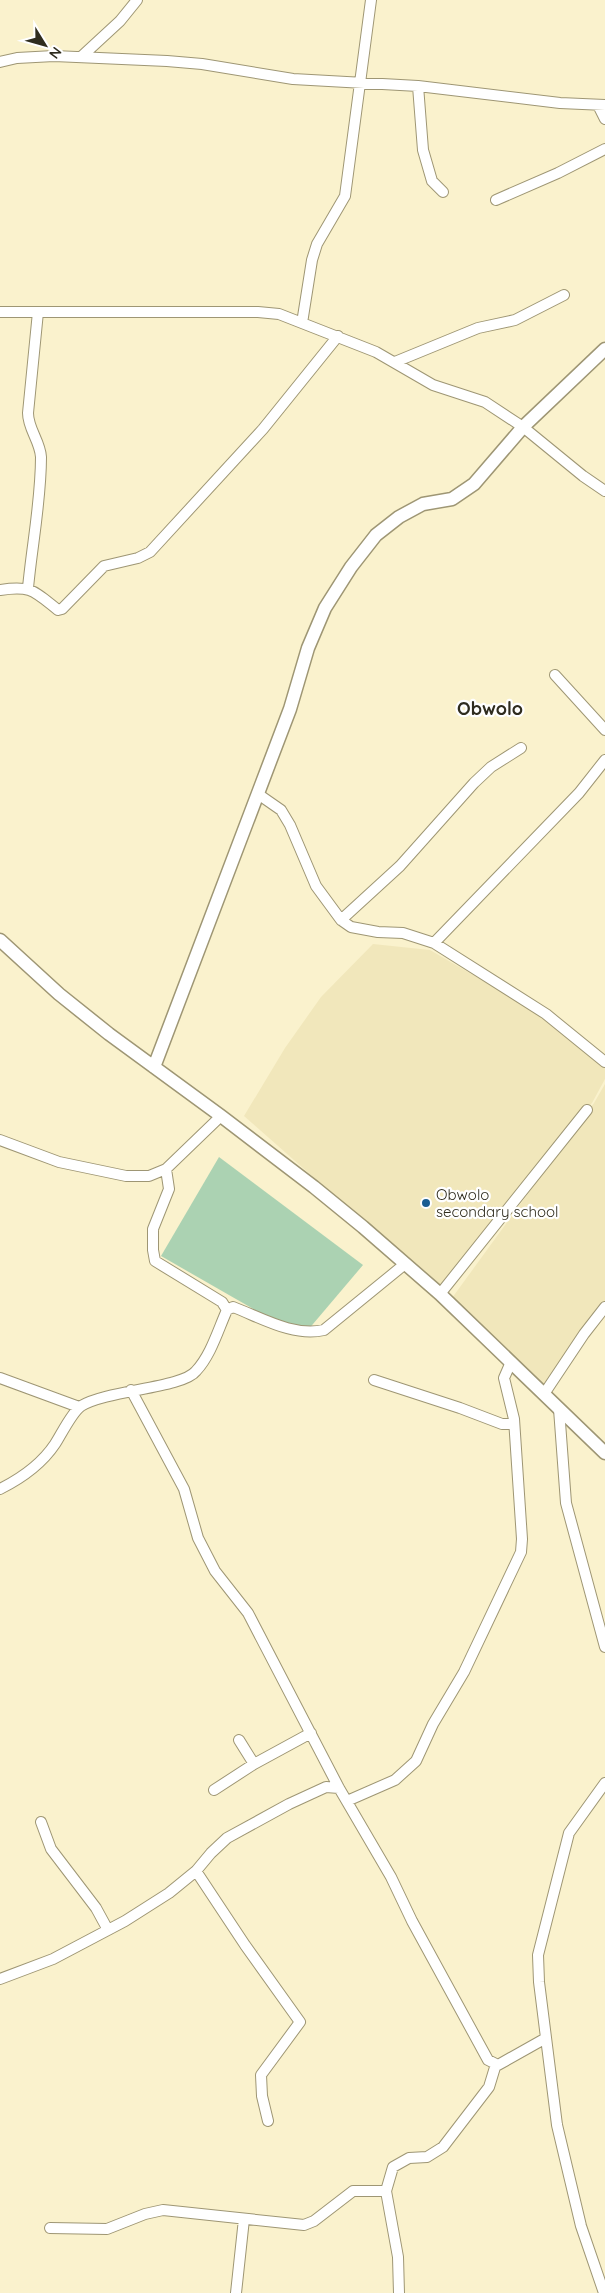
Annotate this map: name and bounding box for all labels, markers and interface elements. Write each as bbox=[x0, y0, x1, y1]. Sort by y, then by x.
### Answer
north arrow bbox=[20, 20, 70, 70]
text: N bbox=[45, 43, 66, 62]
district label: Obwolo bbox=[457, 697, 523, 720]
place label: Obwolo secondary school bbox=[436, 1185, 558, 1221]
marker: Obwolo secondary school bbox=[420, 1197, 432, 1209]

